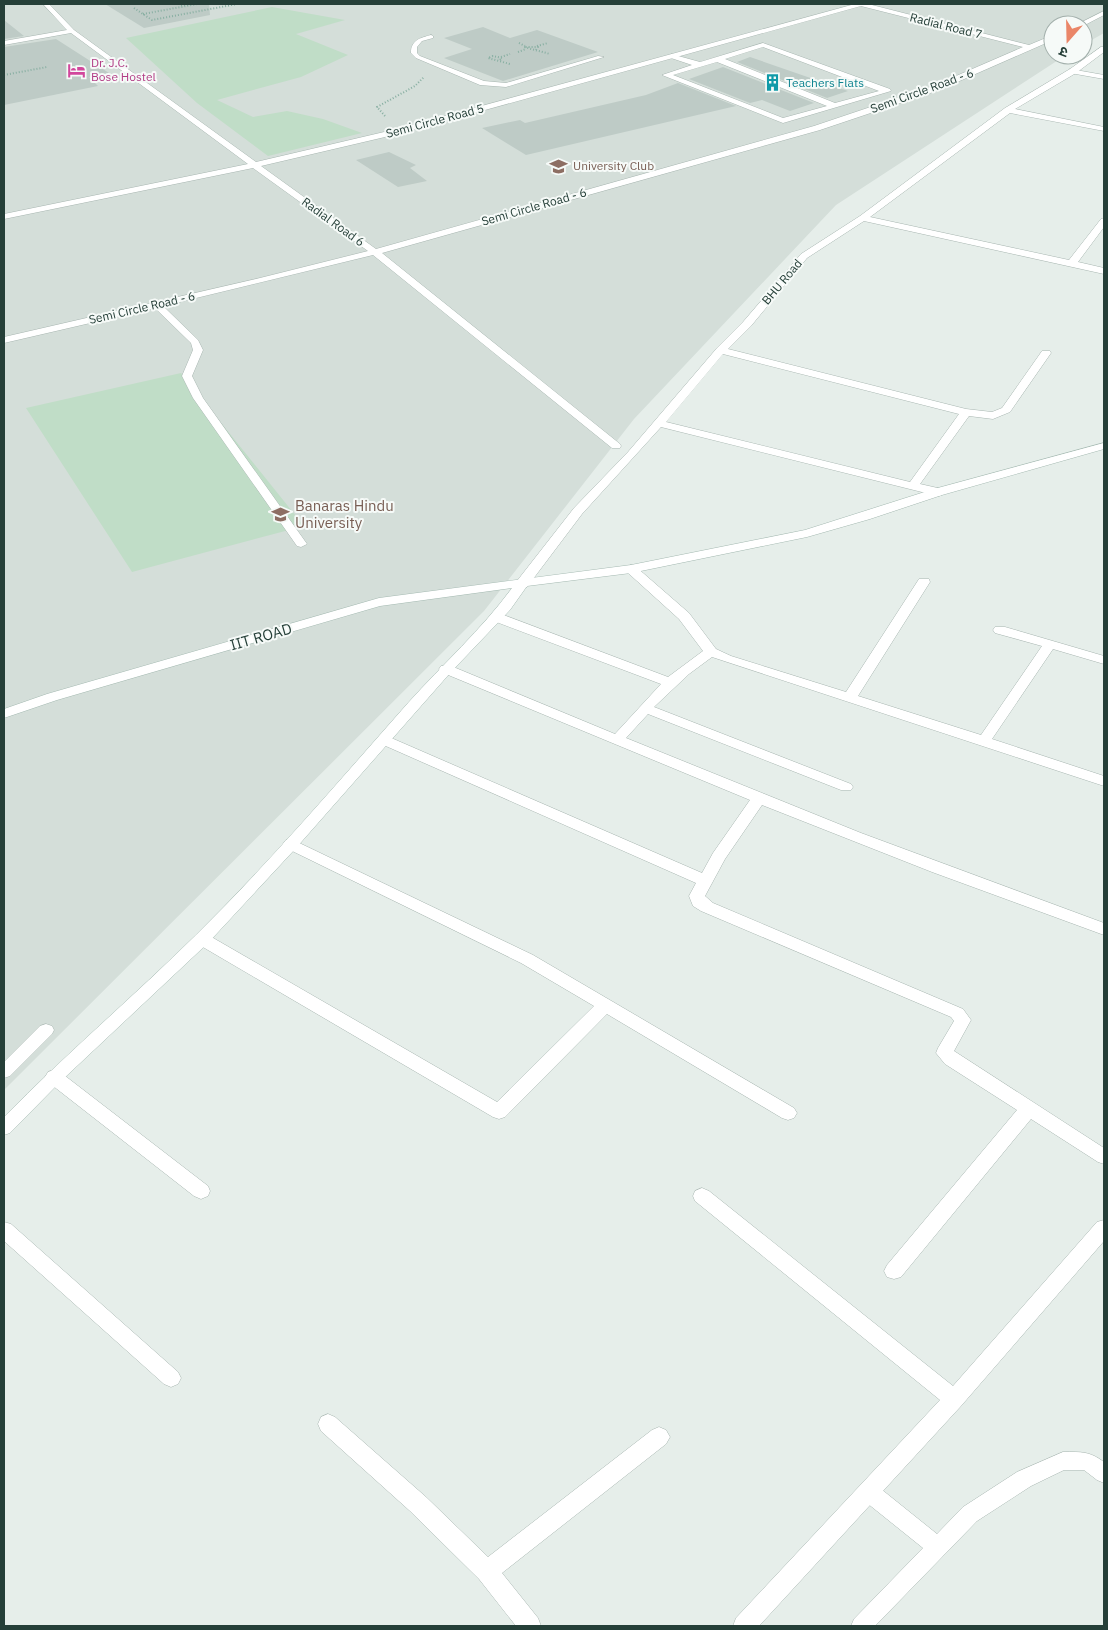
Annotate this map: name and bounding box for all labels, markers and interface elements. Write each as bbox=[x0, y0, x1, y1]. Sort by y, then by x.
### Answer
street label: Radial Road 7 bbox=[908, 9, 984, 42]
north arrow bbox=[1043, 15, 1093, 65]
text: उ bbox=[1056, 42, 1070, 62]
place label: Dr. J.C. Bose Hostel bbox=[91, 55, 156, 84]
hotel icon: Dr. J.C. Bose Hostel bbox=[67, 60, 87, 80]
street label: Semi Circle Road - 6 bbox=[868, 65, 975, 116]
building icon: Teachers Flats bbox=[762, 73, 782, 93]
place label: Teachers Flats bbox=[786, 75, 864, 90]
street label: Semi Circle Road 5 bbox=[384, 100, 486, 141]
school or university icon: University Club bbox=[549, 156, 569, 176]
place label: University Club bbox=[573, 158, 654, 173]
street label: Semi Circle Road - 6 bbox=[480, 184, 588, 229]
street label: Radial Road 6 bbox=[299, 194, 368, 249]
street label: BHU Road bbox=[758, 256, 805, 308]
street label: Semi Circle Road - 6 bbox=[87, 288, 196, 327]
place label: Banaras Hindu University bbox=[295, 496, 394, 532]
school or university icon: Banaras Hindu University bbox=[271, 505, 291, 525]
street label: IIT ROAD bbox=[228, 619, 294, 654]

